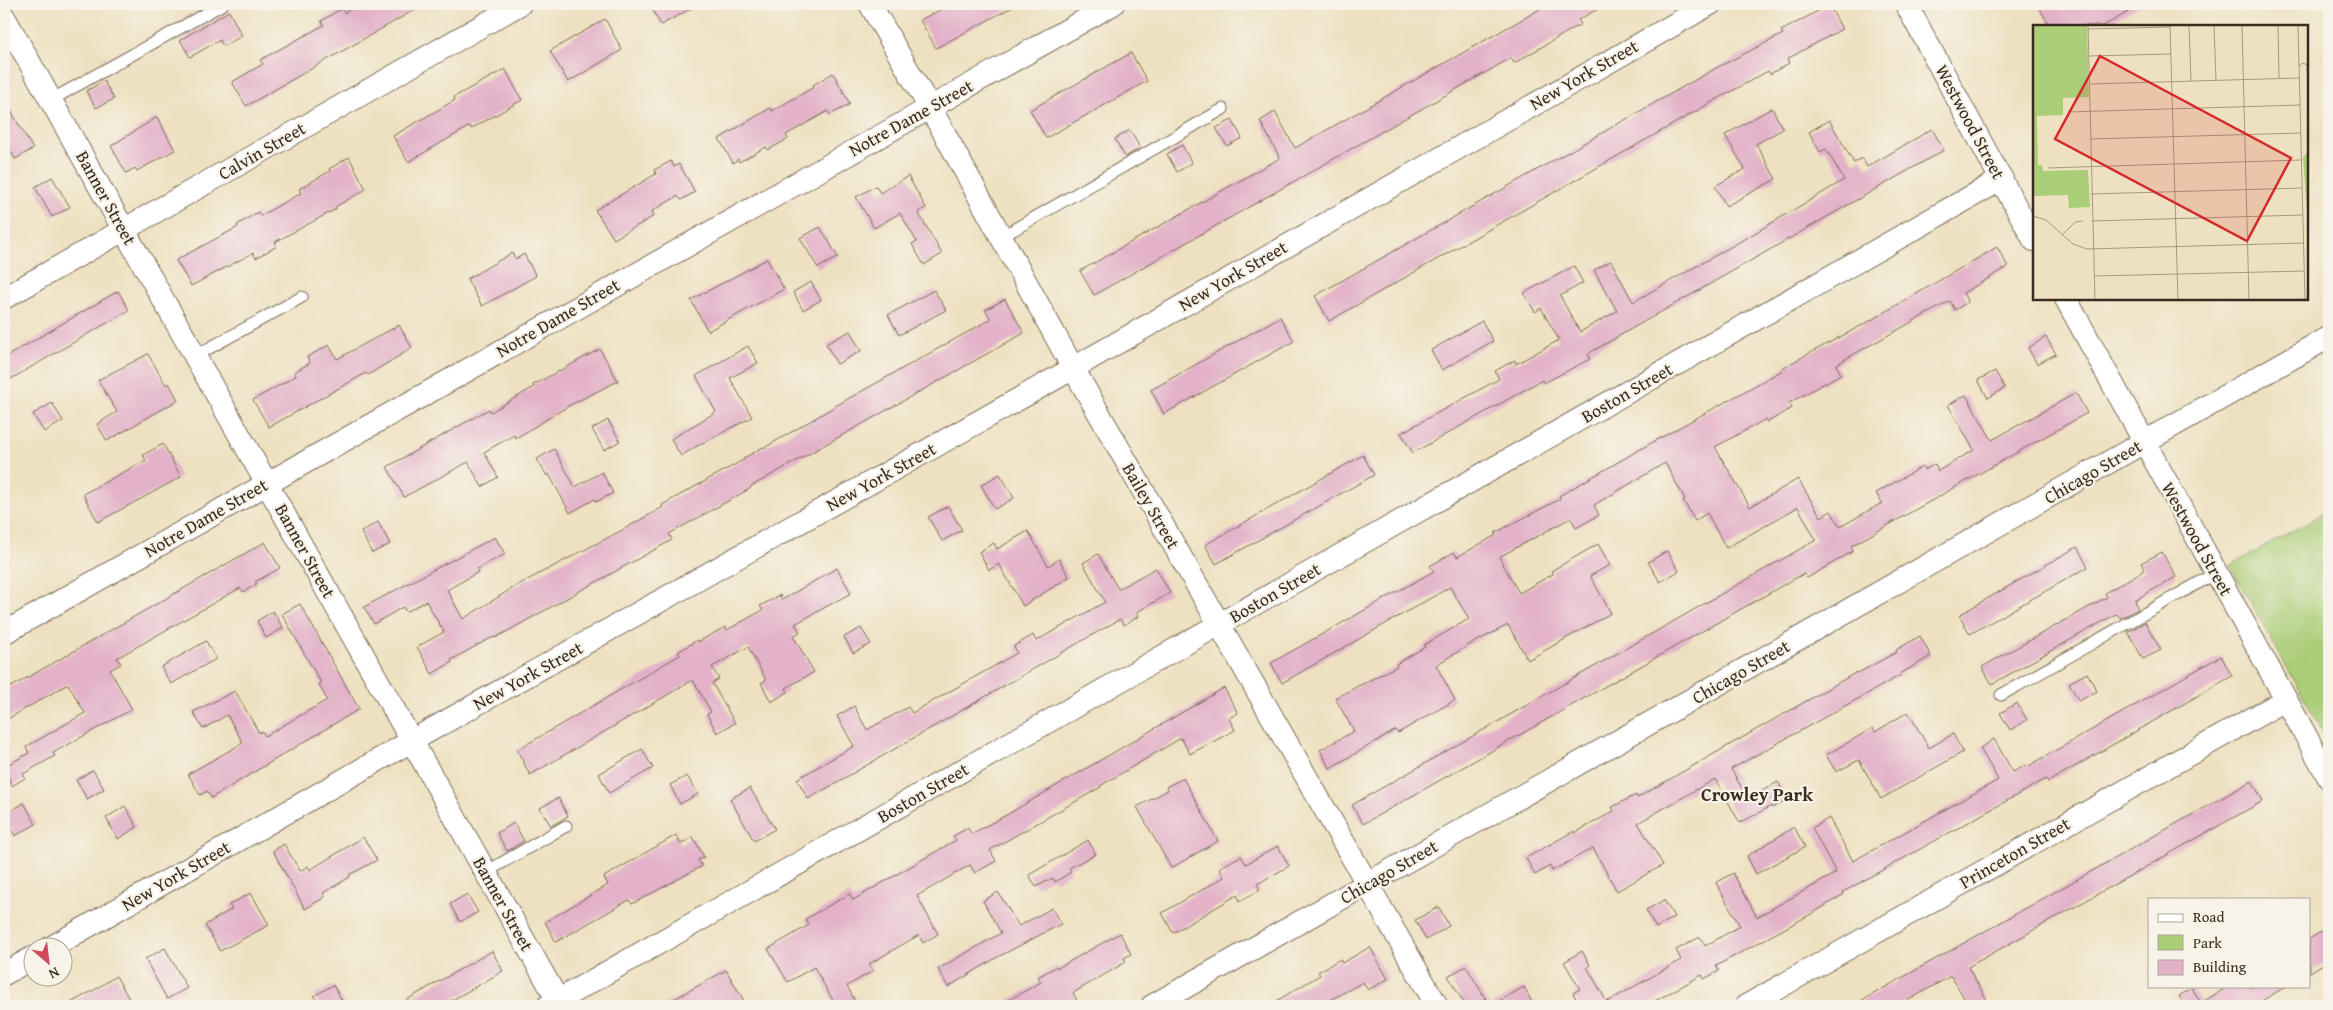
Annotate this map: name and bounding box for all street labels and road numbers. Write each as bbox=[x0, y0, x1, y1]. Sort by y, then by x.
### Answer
street label: New York Street bbox=[1524, 32, 1644, 117]
street label: Westwood Street bbox=[1929, 60, 2012, 185]
street label: Notre Dame Street bbox=[843, 72, 979, 163]
street label: Calvin Street bbox=[213, 114, 311, 187]
street label: Banner Street bbox=[69, 146, 144, 250]
street label: New York Street bbox=[1173, 233, 1293, 318]
street label: Notre Dame Street bbox=[491, 271, 625, 364]
street label: Boston Street bbox=[1576, 355, 1678, 430]
street label: Chicago Street bbox=[2039, 432, 2147, 511]
street label: New York Street bbox=[821, 435, 941, 518]
street label: Bailey Street bbox=[1116, 458, 1187, 555]
street label: Notre Dame Street bbox=[139, 471, 273, 564]
street label: Westwood Street bbox=[2155, 477, 2240, 601]
street label: Banner Street bbox=[268, 499, 343, 603]
street label: Boston Street bbox=[1224, 555, 1326, 630]
street label: Chicago Street bbox=[1687, 632, 1795, 711]
street label: New York Street bbox=[468, 634, 588, 717]
street label: Boston Street bbox=[872, 755, 974, 830]
street label: Princeton Street bbox=[1954, 810, 2076, 895]
street label: Chicago Street bbox=[1335, 832, 1443, 911]
street label: New York Street bbox=[116, 833, 236, 918]
street label: Banner Street bbox=[466, 852, 541, 956]

